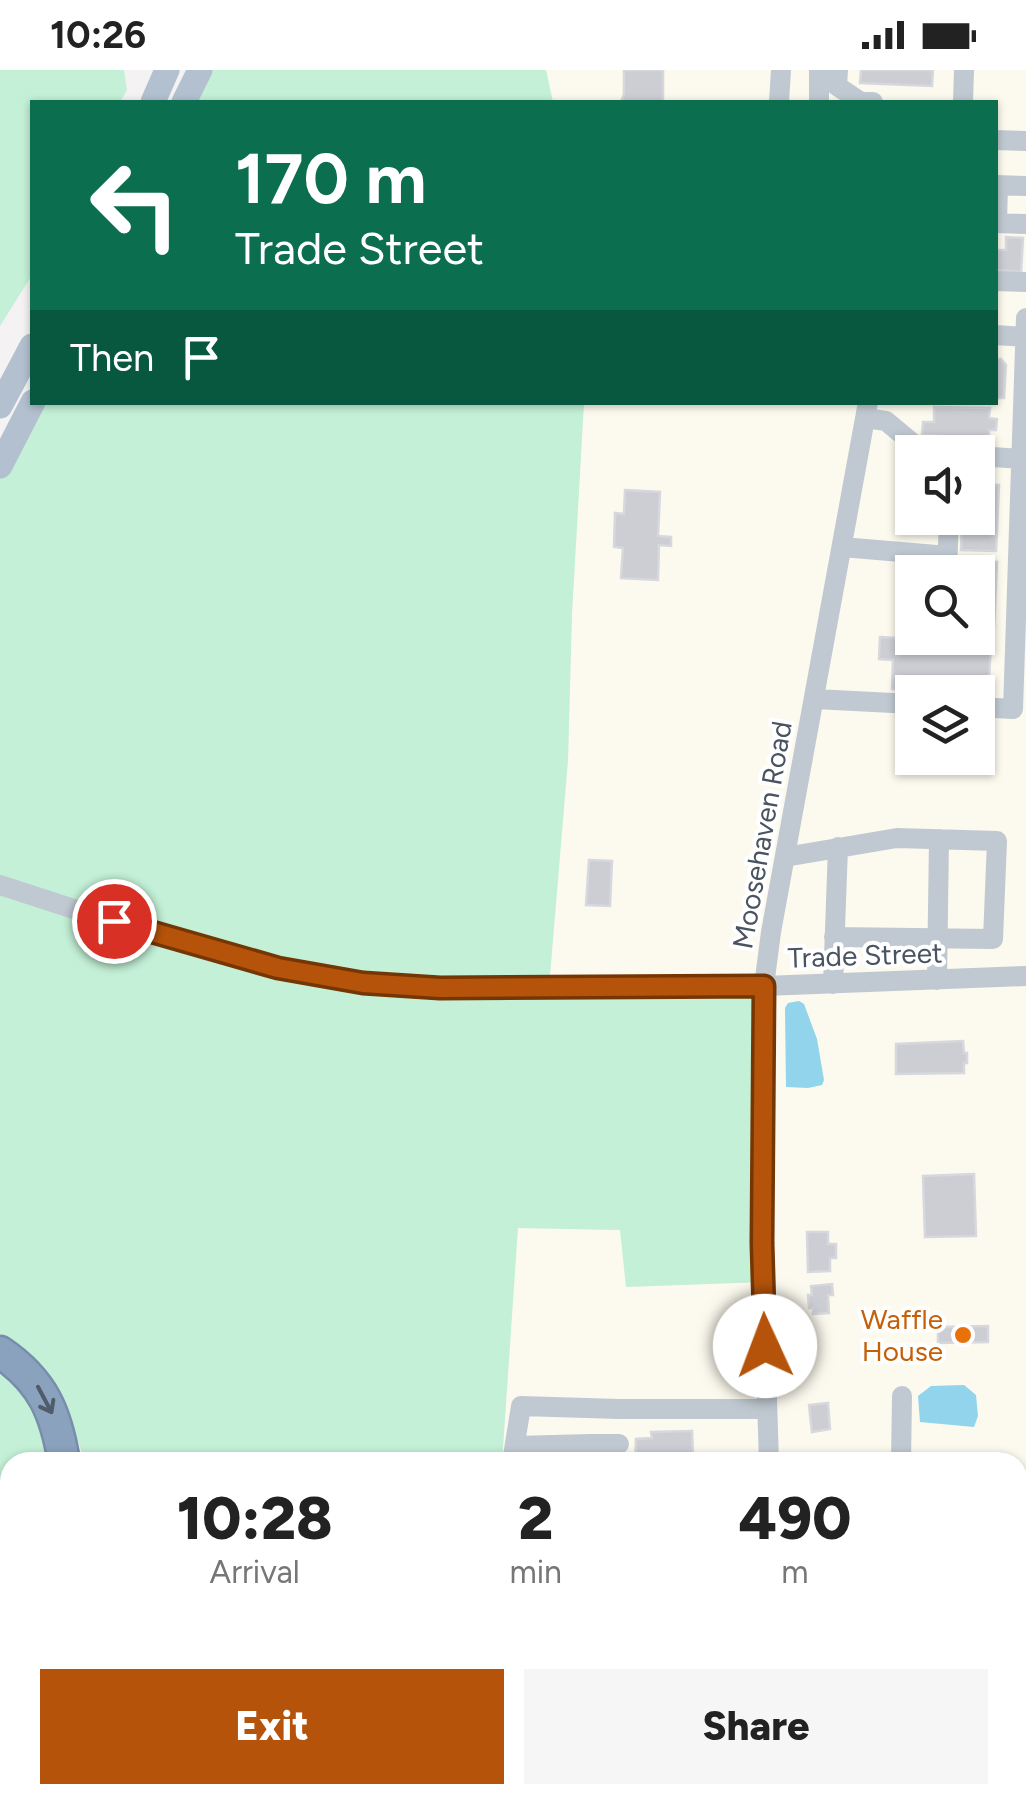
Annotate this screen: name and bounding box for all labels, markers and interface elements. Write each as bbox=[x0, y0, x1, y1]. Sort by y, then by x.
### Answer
text: 10:26 bbox=[50, 12, 146, 58]
text: 170 m bbox=[235, 136, 427, 221]
icon: left bbox=[70, 140, 200, 270]
text: Trade Street bbox=[235, 221, 484, 275]
icon: arrive bbox=[174, 330, 229, 385]
text: Then bbox=[70, 335, 154, 381]
map controls bbox=[895, 435, 995, 775]
button: sound bbox=[895, 435, 995, 535]
button: search bbox=[895, 555, 995, 655]
button: layers bbox=[895, 675, 995, 775]
street label: Moosehaven Road bbox=[725, 718, 799, 952]
pin bbox=[72, 879, 157, 964]
icon: arrive bbox=[87, 894, 142, 949]
street label: Trade Street bbox=[787, 935, 943, 975]
position arrow bbox=[713, 1294, 817, 1398]
place label: Waffle House bbox=[861, 1302, 943, 1368]
marker: Waffle House bbox=[952, 1324, 974, 1346]
one-way arrow bbox=[36, 1384, 55, 1414]
text: 10:28 bbox=[177, 1482, 333, 1554]
text: 2 bbox=[518, 1482, 553, 1554]
text: 490 bbox=[739, 1482, 851, 1554]
text: Arrival bbox=[210, 1553, 300, 1591]
text: min bbox=[509, 1553, 562, 1591]
text: m bbox=[781, 1553, 809, 1591]
button: Exit bbox=[40, 1669, 504, 1784]
button: Share bbox=[524, 1669, 988, 1784]

